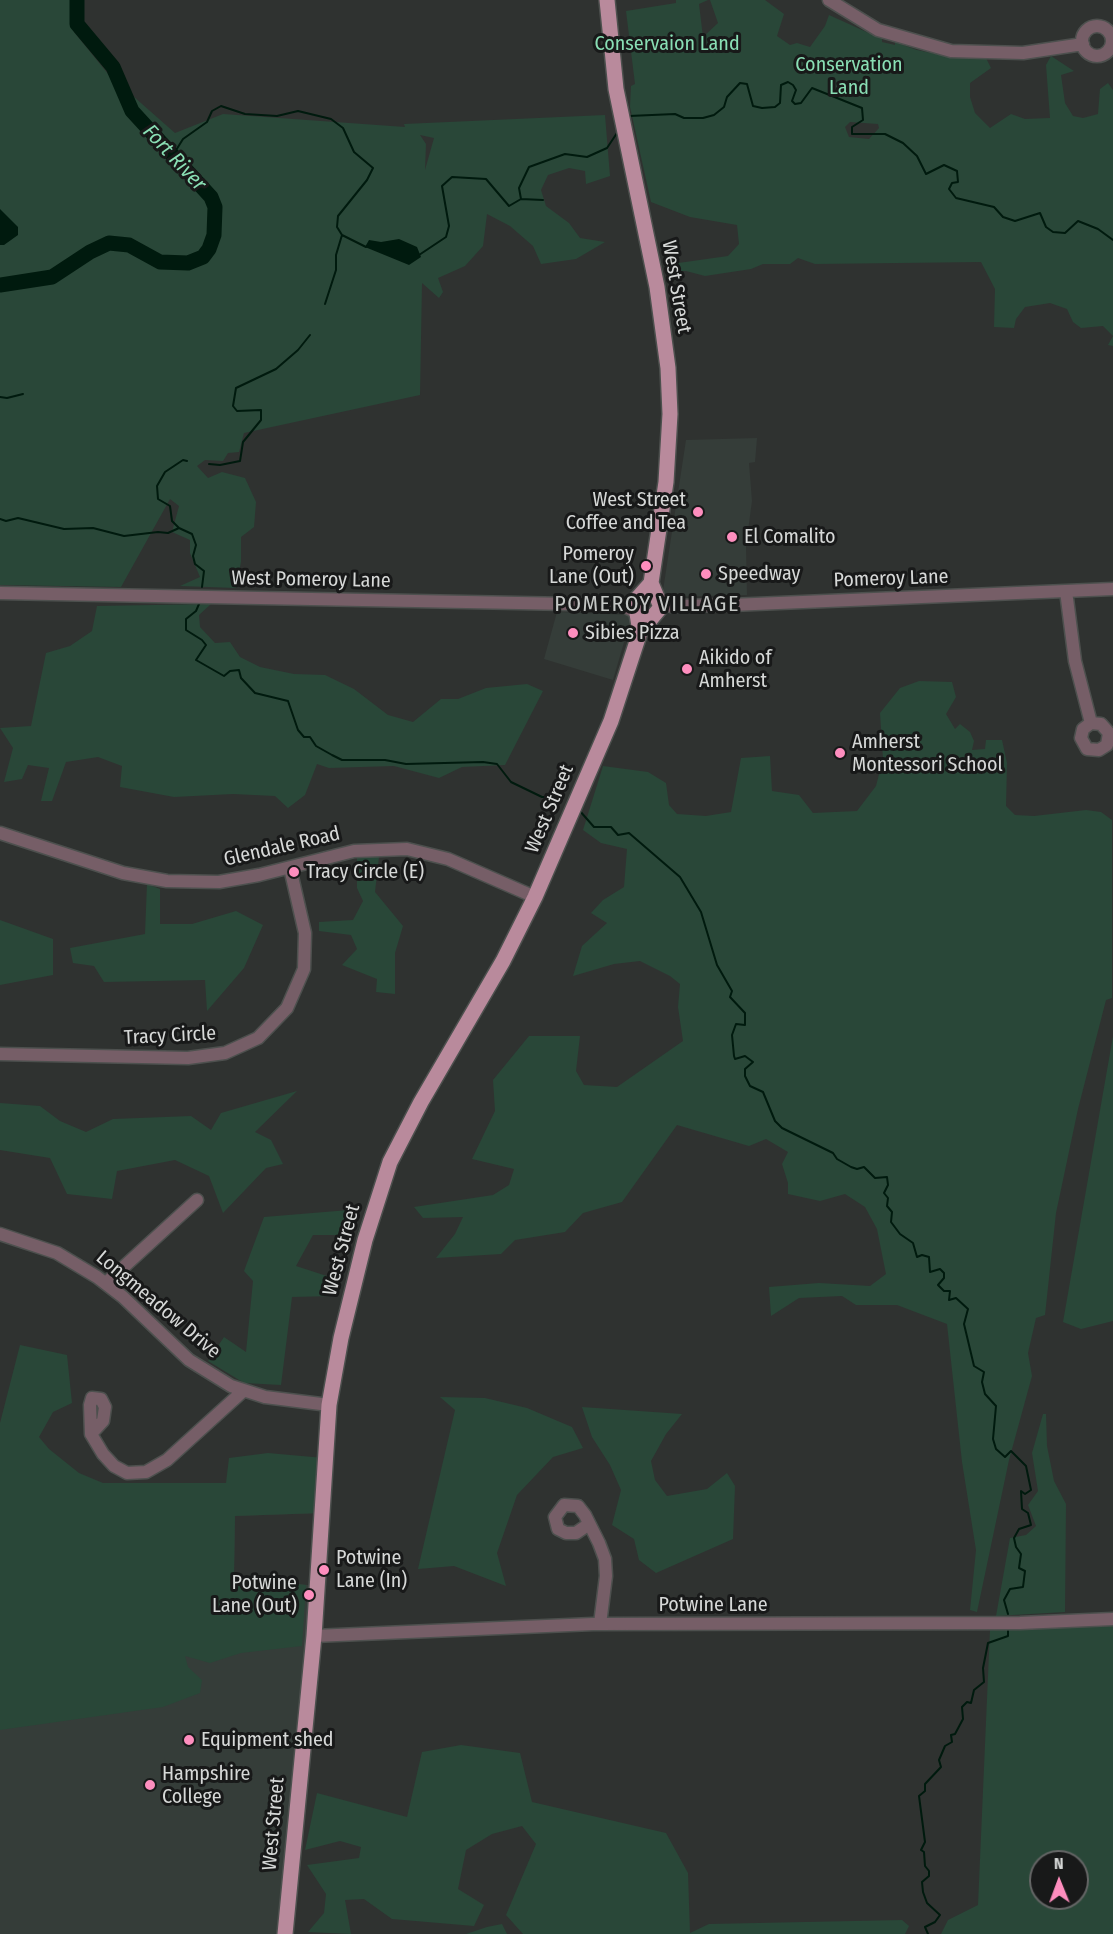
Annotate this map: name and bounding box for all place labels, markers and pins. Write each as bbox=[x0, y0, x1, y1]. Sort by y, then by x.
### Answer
place label: West Street Coffee and Tea bbox=[566, 488, 686, 535]
marker: West Street Coffee and Tea bbox=[691, 505, 705, 519]
place label: El Comalito bbox=[744, 525, 836, 549]
marker: El Comalito bbox=[725, 530, 739, 544]
place label: Pomeroy Lane (Out) bbox=[549, 542, 634, 589]
marker: Pomeroy Lane (Out) bbox=[639, 559, 653, 573]
place label: Speedway bbox=[718, 562, 800, 586]
marker: Speedway bbox=[699, 567, 713, 581]
place label: Sibies Pizza bbox=[585, 621, 680, 645]
marker: Sibies Pizza bbox=[566, 626, 580, 640]
place label: Aikido of Amherst bbox=[699, 646, 771, 693]
marker: Aikido of Amherst bbox=[680, 662, 694, 676]
place label: Amherst Montessori School bbox=[852, 730, 1003, 777]
marker: Amherst Montessori School bbox=[833, 746, 847, 760]
place label: Tracy Circle (E) bbox=[306, 860, 424, 884]
marker: Tracy Circle (E) bbox=[287, 865, 301, 879]
place label: Potwine Lane (In) bbox=[336, 1546, 407, 1593]
marker: Potwine Lane (In) bbox=[317, 1563, 331, 1577]
place label: Potwine Lane (Out) bbox=[212, 1571, 297, 1618]
marker: Potwine Lane (Out) bbox=[302, 1588, 316, 1602]
place label: Equipment shed bbox=[201, 1728, 334, 1752]
marker: Equipment shed bbox=[182, 1733, 196, 1747]
place label: Hampshire College bbox=[162, 1762, 250, 1809]
marker: Hampshire College bbox=[143, 1778, 157, 1792]

